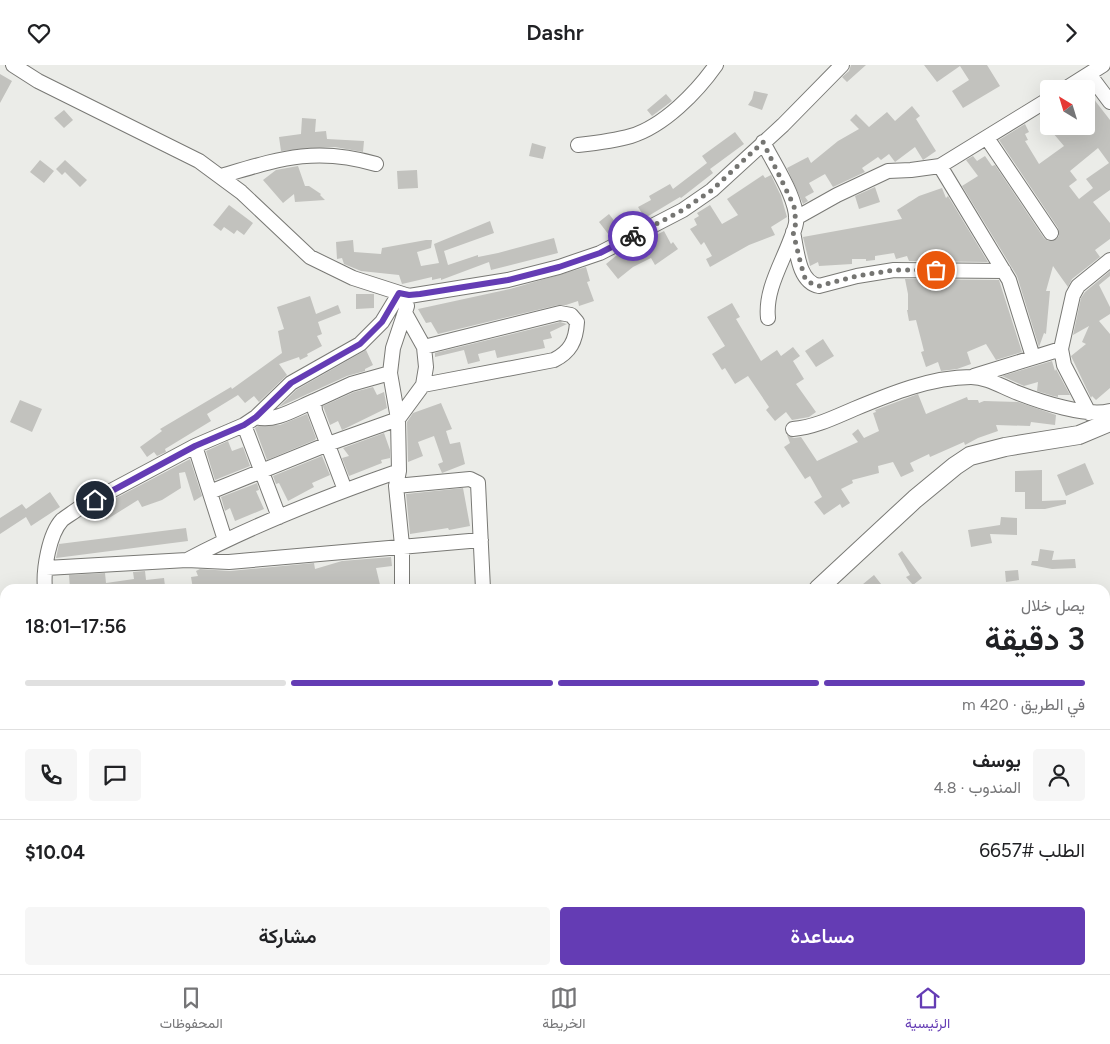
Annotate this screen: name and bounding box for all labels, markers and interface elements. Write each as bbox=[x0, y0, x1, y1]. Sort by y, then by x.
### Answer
icon: heart bbox=[25, 19, 53, 47]
text: Dashr bbox=[526, 19, 584, 46]
icon: forward bbox=[1057, 19, 1085, 47]
north arrow bbox=[1040, 80, 1095, 135]
map controls bbox=[1040, 80, 1095, 135]
courier bbox=[608, 211, 658, 261]
icon: bike bbox=[619, 222, 647, 250]
pin bbox=[915, 249, 957, 291]
icon: bag bbox=[922, 256, 950, 284]
pin bbox=[74, 479, 116, 521]
icon: home bbox=[81, 486, 109, 514]
text: يصل خلال bbox=[1021, 596, 1085, 615]
text: 17:56–18:01 bbox=[25, 615, 126, 638]
text: 3 دقيقة bbox=[985, 620, 1085, 658]
text: في الطريق · 420 m bbox=[962, 695, 1085, 714]
button: phone bbox=[25, 749, 77, 801]
button: chat bbox=[89, 749, 141, 801]
text: يوسف bbox=[972, 749, 1021, 772]
button: person bbox=[1033, 749, 1085, 801]
text: المندوب · 4.8 bbox=[933, 778, 1021, 797]
text: الطلب #6657 bbox=[979, 839, 1085, 862]
text: $10.04 bbox=[25, 841, 85, 864]
button: مشاركة bbox=[25, 907, 550, 965]
button: مساعدة bbox=[560, 907, 1085, 965]
tab: المحفوظات bbox=[160, 984, 223, 1036]
tab: الخريطة bbox=[542, 984, 586, 1036]
tab: الرئيسية bbox=[905, 984, 950, 1036]

